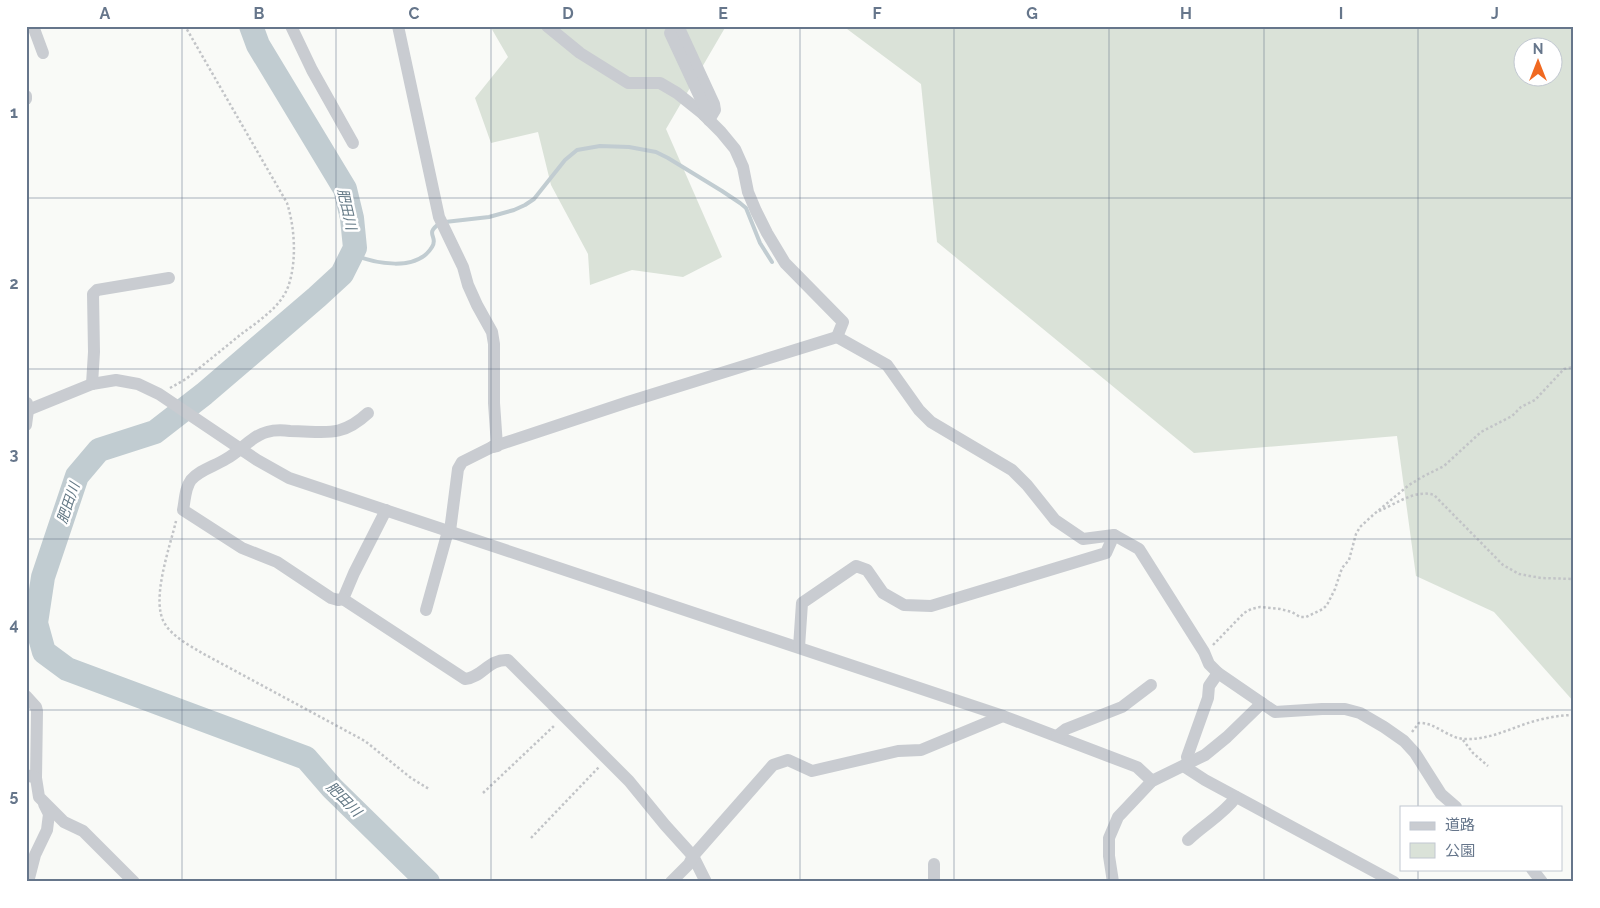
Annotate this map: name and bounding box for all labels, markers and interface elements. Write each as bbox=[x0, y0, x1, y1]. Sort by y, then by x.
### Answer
text: A bbox=[100, 4, 111, 23]
text: B bbox=[254, 4, 265, 23]
text: C bbox=[409, 4, 420, 23]
text: D bbox=[562, 4, 574, 23]
text: E bbox=[718, 4, 728, 23]
text: F bbox=[872, 4, 882, 23]
text: G bbox=[1026, 4, 1038, 23]
text: H bbox=[1180, 4, 1192, 23]
text: I bbox=[1339, 4, 1343, 23]
text: J bbox=[1491, 4, 1499, 23]
north arrow bbox=[1512, 38, 1562, 88]
text: N bbox=[1533, 41, 1543, 57]
text: 1 bbox=[10, 103, 18, 122]
water label: 肥田川 bbox=[334, 187, 360, 233]
text: 2 bbox=[9, 274, 19, 293]
text: 3 bbox=[10, 445, 19, 464]
water label: 肥田川 bbox=[54, 479, 83, 525]
text: 4 bbox=[9, 615, 19, 634]
water label: 肥田川 bbox=[323, 778, 366, 821]
text: 5 bbox=[10, 786, 19, 805]
legend bbox=[1400, 806, 1562, 870]
text: 道路 bbox=[1445, 816, 1475, 834]
text: 公園 bbox=[1445, 842, 1475, 860]

